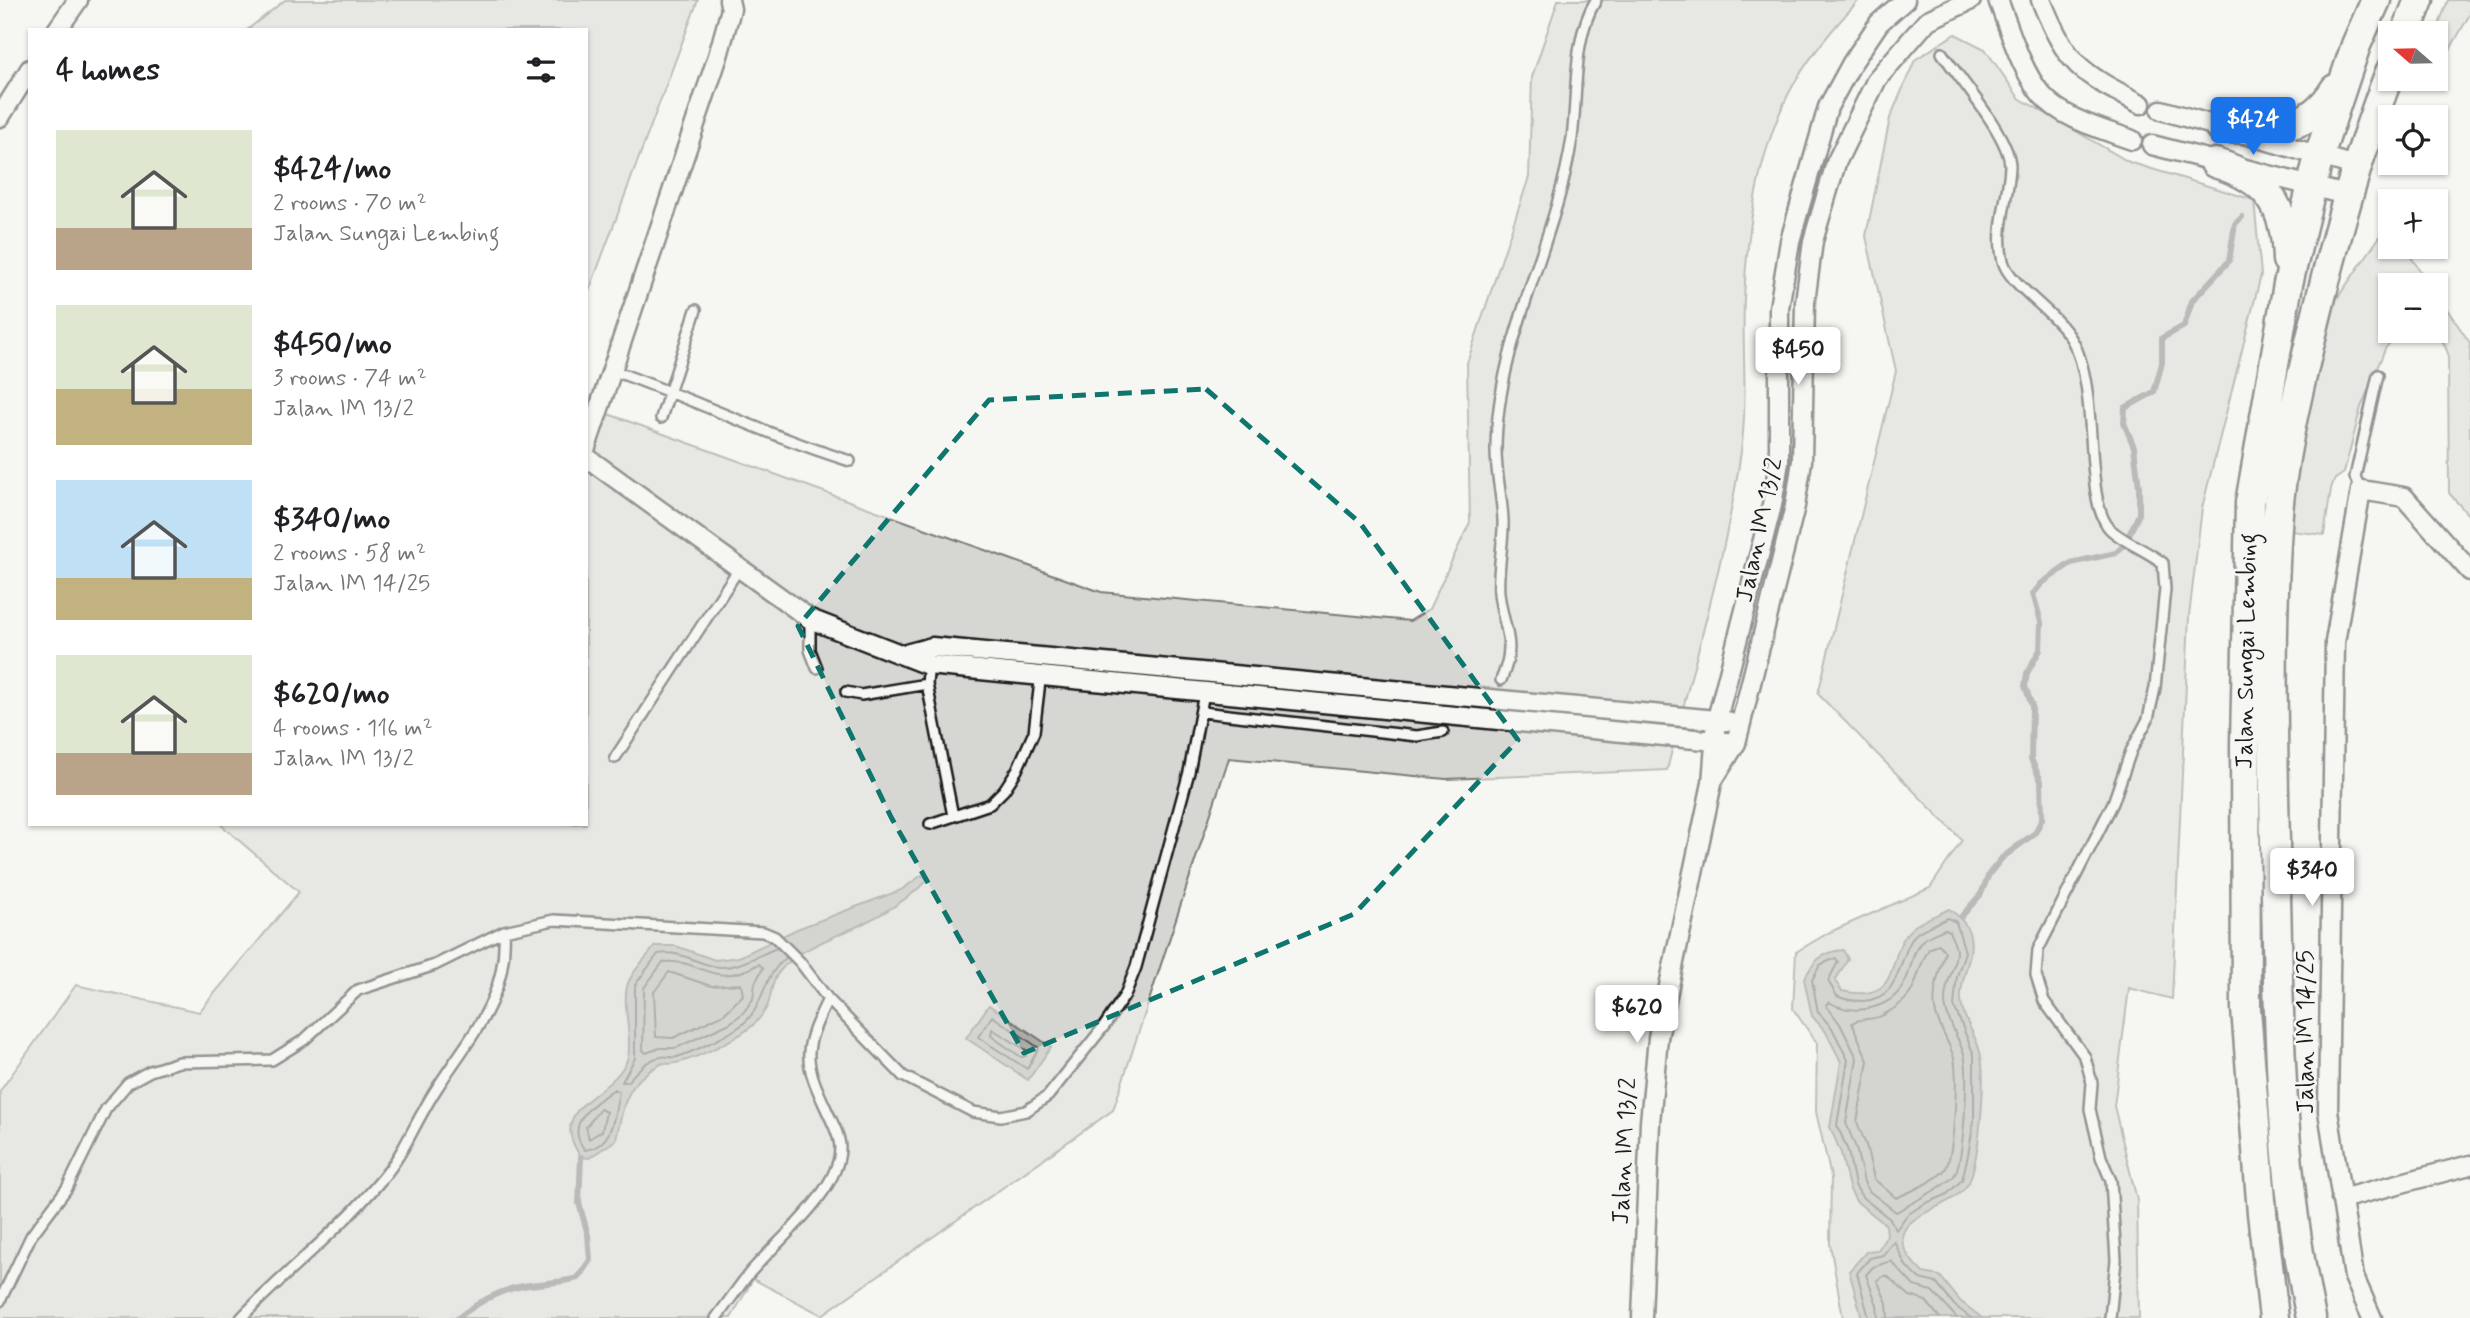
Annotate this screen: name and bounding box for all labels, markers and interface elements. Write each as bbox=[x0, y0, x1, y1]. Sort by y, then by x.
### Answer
north arrow bbox=[2378, 21, 2448, 91]
map controls bbox=[2378, 21, 2448, 343]
text: 4 homes bbox=[56, 51, 160, 90]
icon: filters bbox=[522, 51, 560, 89]
pin: $424 bbox=[2212, 97, 2294, 157]
text: $424 bbox=[2227, 105, 2279, 135]
button: locate bbox=[2378, 105, 2448, 175]
text: $424/mo bbox=[273, 150, 391, 189]
icon: home bbox=[112, 158, 196, 242]
text: 2 rooms · 70 m² bbox=[273, 189, 427, 219]
button: + bbox=[2378, 189, 2448, 259]
text: Jalan Sungai Lembing bbox=[273, 219, 499, 249]
button: − bbox=[2378, 273, 2448, 343]
text: $450/mo bbox=[273, 325, 392, 364]
pin: $450 bbox=[1757, 328, 1839, 387]
icon: home bbox=[112, 333, 196, 417]
text: $450 bbox=[1771, 335, 1825, 365]
text: 3 rooms · 74 m² bbox=[273, 364, 427, 394]
text: Jalan IM 13/2 bbox=[273, 394, 414, 424]
street label: Jalan IM 13/2 bbox=[1730, 455, 1790, 605]
text: $340/mo bbox=[273, 500, 390, 539]
icon: home bbox=[112, 508, 196, 592]
street label: Jalan Sungai Lembing bbox=[2229, 533, 2268, 769]
text: 2 rooms · 58 m² bbox=[273, 539, 426, 569]
text: Jalan IM 14/25 bbox=[273, 569, 430, 599]
text: $620/mo bbox=[273, 675, 390, 714]
icon: home bbox=[112, 683, 196, 767]
text: 4 rooms · 116 m² bbox=[273, 714, 433, 744]
text: Jalan IM 13/2 bbox=[273, 744, 414, 774]
pin: $340 bbox=[2271, 848, 2353, 908]
text: $340 bbox=[2286, 856, 2338, 886]
street label: Jalan IM 14/25 bbox=[2291, 950, 2322, 1114]
pin: $620 bbox=[1596, 986, 1678, 1045]
text: $620 bbox=[1611, 993, 1663, 1023]
street label: Jalan IM 13/2 bbox=[1606, 1077, 1644, 1225]

